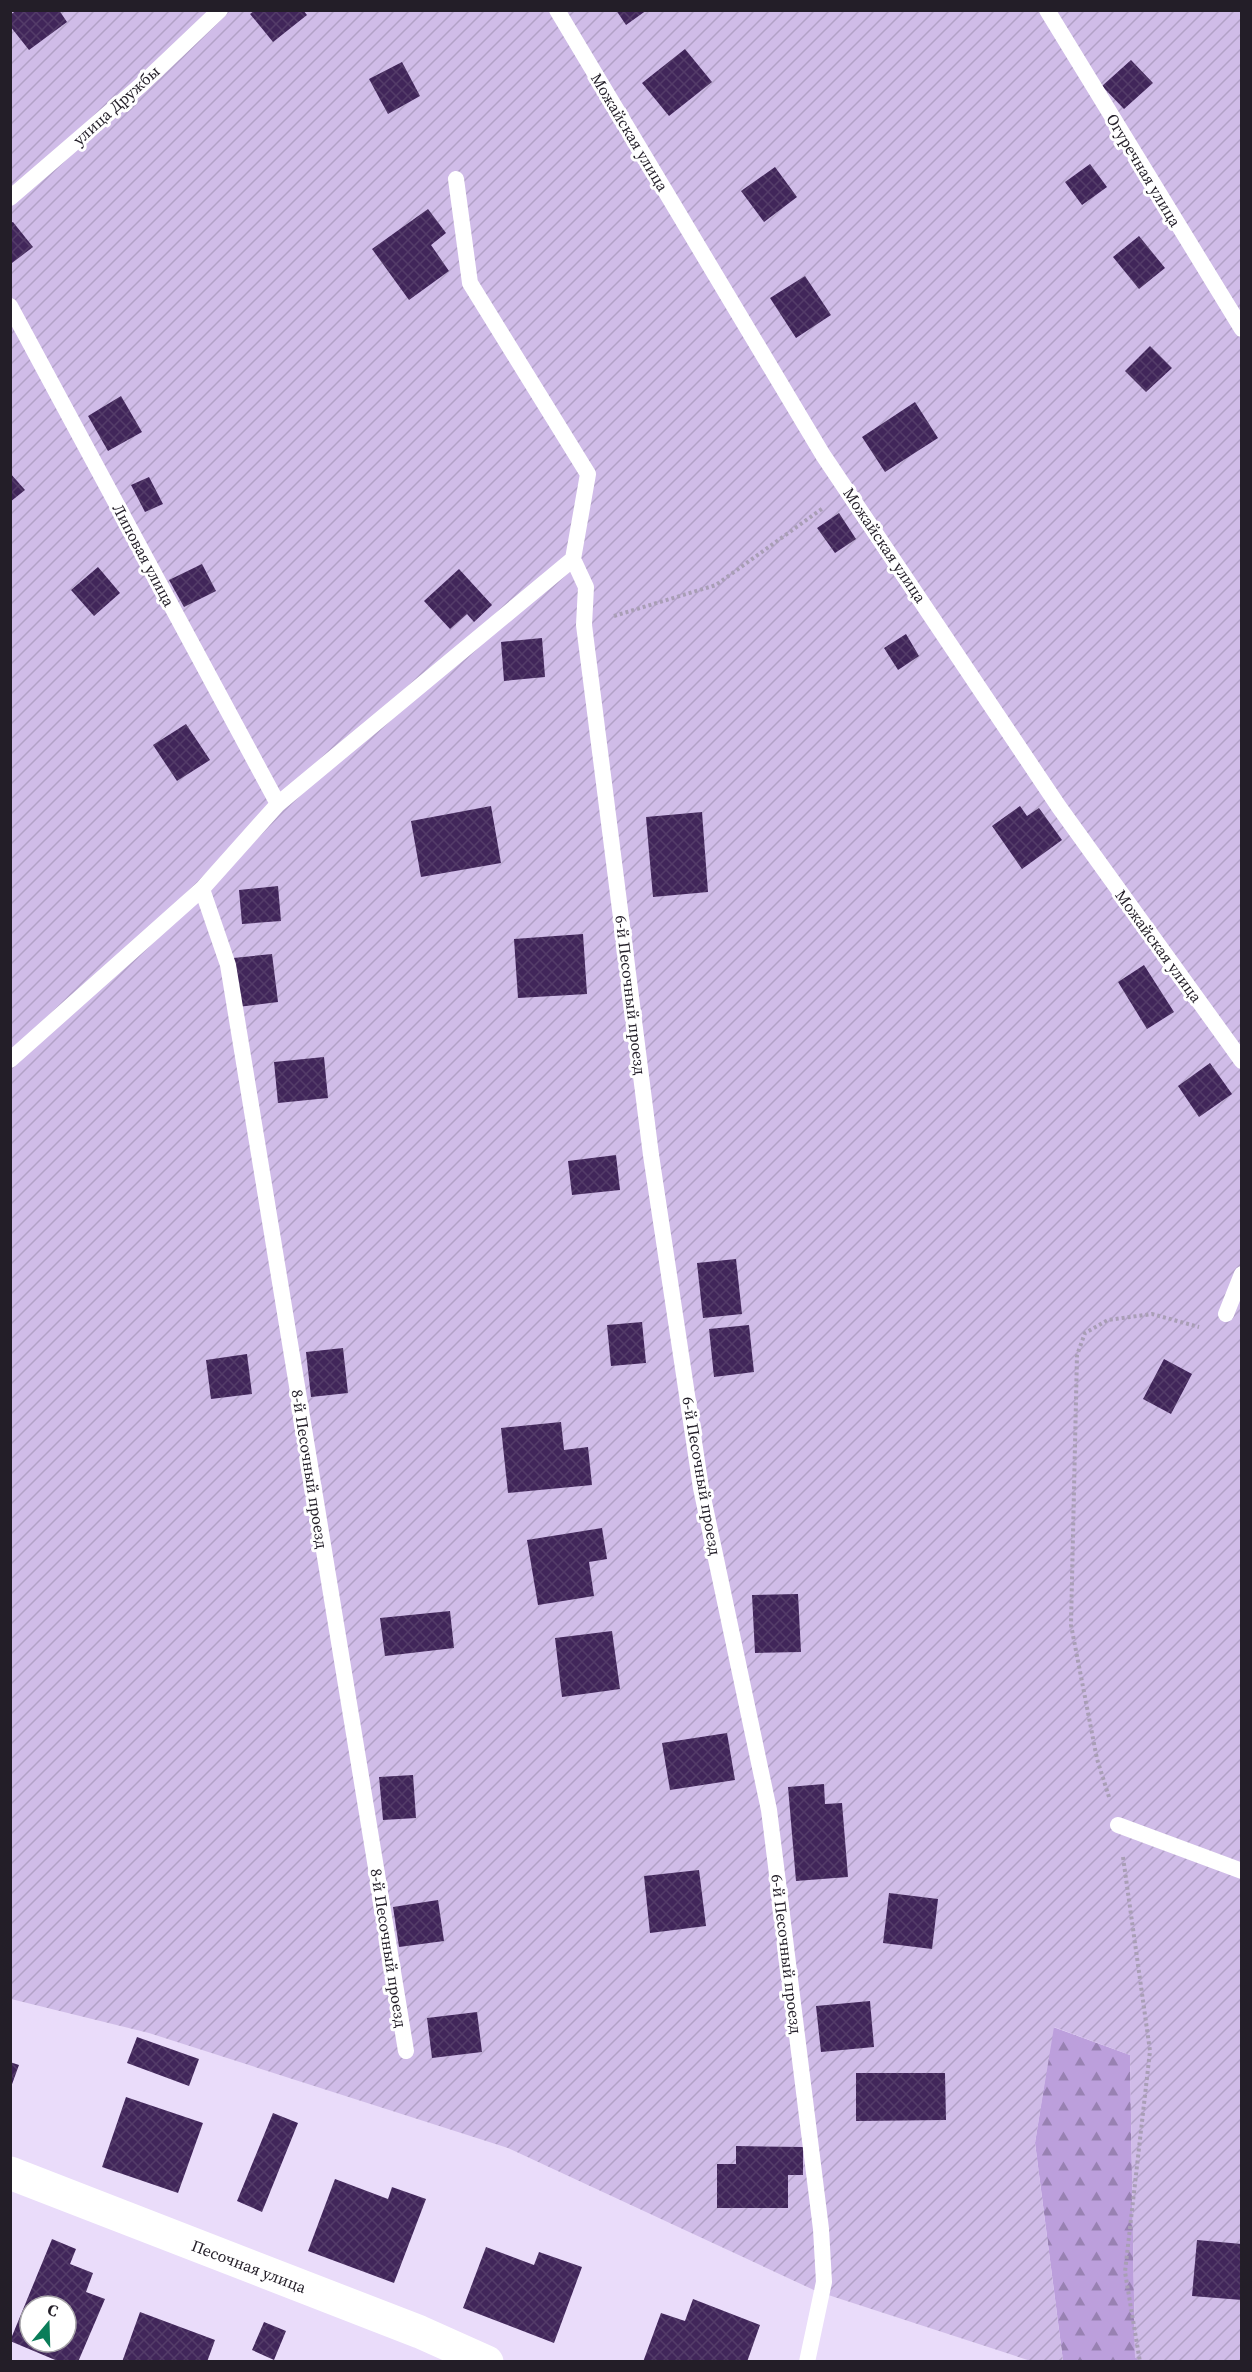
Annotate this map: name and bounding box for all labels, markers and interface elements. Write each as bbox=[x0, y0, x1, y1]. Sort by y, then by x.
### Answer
street label: улица Дружбы bbox=[68, 60, 164, 150]
street label: Можайская улица bbox=[586, 69, 675, 196]
street label: Огуречная улица bbox=[1101, 109, 1187, 231]
street label: Можайская улица bbox=[838, 483, 932, 608]
street label: Липовая улица bbox=[108, 500, 181, 611]
street label: Можайская улица bbox=[1111, 885, 1208, 1008]
street label: 6-й Песочный проезд bbox=[610, 914, 652, 1076]
street label: 8-й Песочный проезд bbox=[287, 1388, 333, 1550]
street label: 6-й Песочный проезд bbox=[677, 1395, 727, 1557]
street label: 8-й Песочный проезд bbox=[366, 1867, 412, 2029]
street label: 6-й Песочный проезд bbox=[766, 1873, 808, 2035]
street label: Песочная улица bbox=[189, 2234, 310, 2298]
north arrow bbox=[18, 2294, 78, 2354]
text: С bbox=[45, 2298, 61, 2322]

